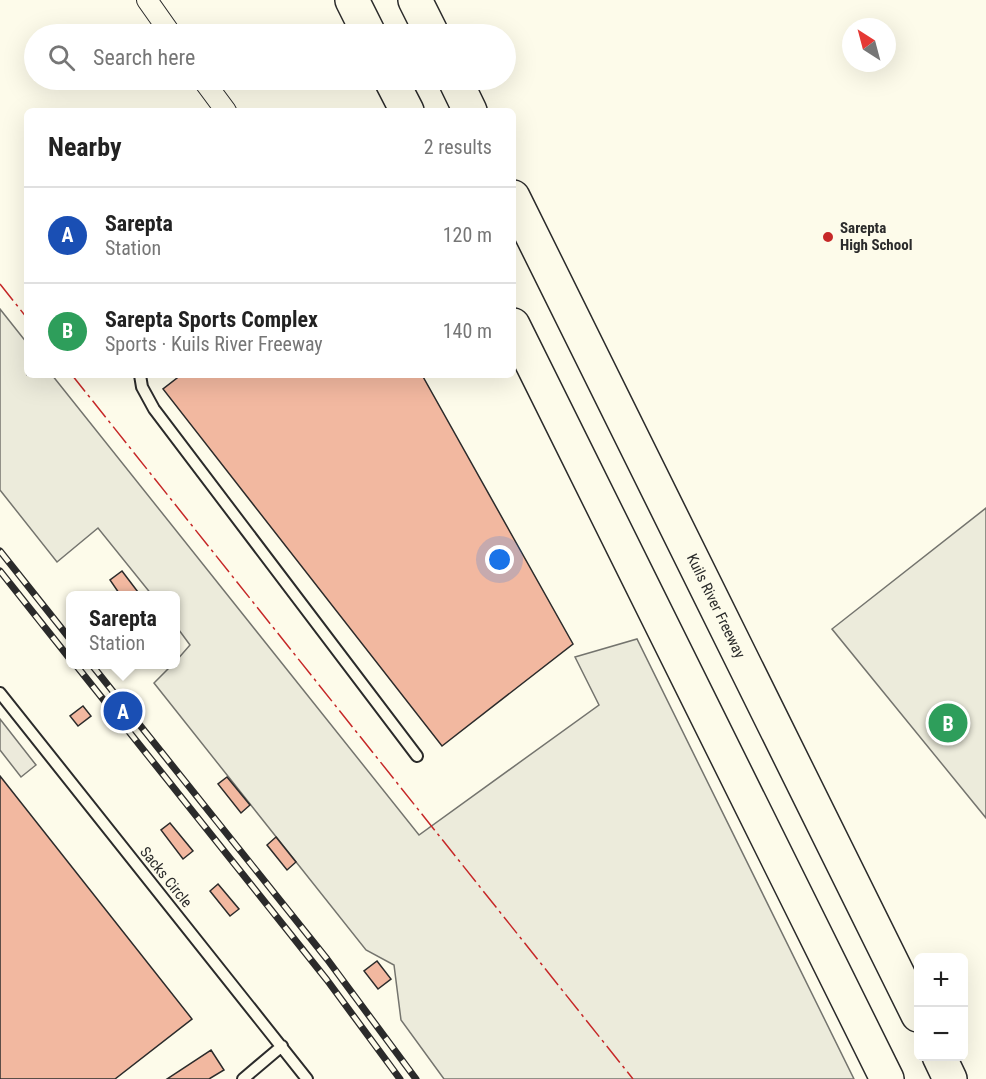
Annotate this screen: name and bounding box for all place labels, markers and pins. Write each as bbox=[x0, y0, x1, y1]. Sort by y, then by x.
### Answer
place label: Sarepta High School bbox=[840, 219, 912, 254]
marker: Sarepta High School bbox=[821, 230, 835, 244]
pin: A bbox=[104, 688, 142, 734]
pin: B bbox=[928, 700, 968, 746]

